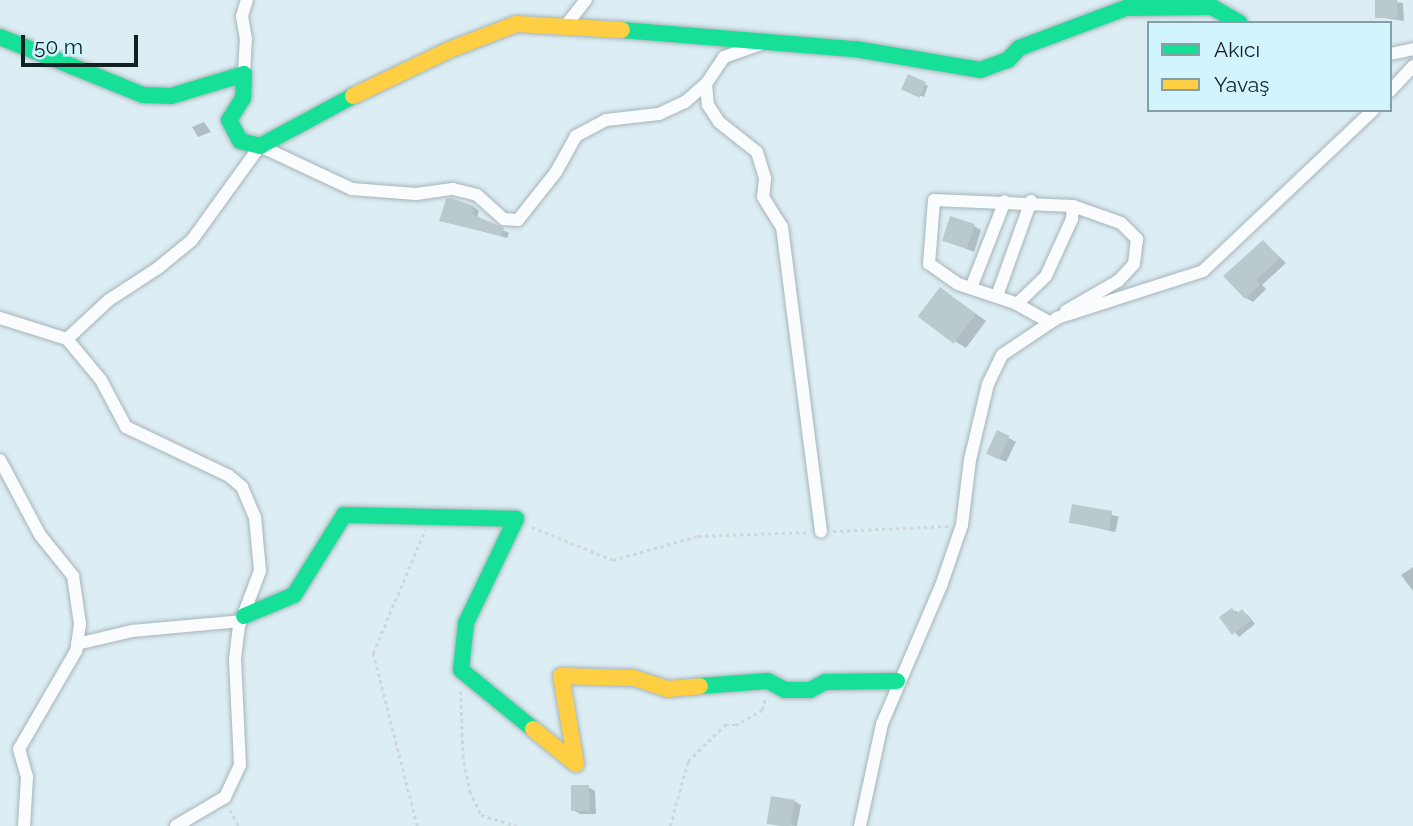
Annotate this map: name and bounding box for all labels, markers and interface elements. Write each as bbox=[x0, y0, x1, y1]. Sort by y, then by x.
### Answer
scale bar bbox=[24, 21, 142, 65]
legend bbox=[1147, 21, 1392, 112]
text: 50 m bbox=[34, 34, 83, 59]
text: Akıcı bbox=[1214, 37, 1260, 62]
text: Yavaş bbox=[1214, 72, 1269, 97]

